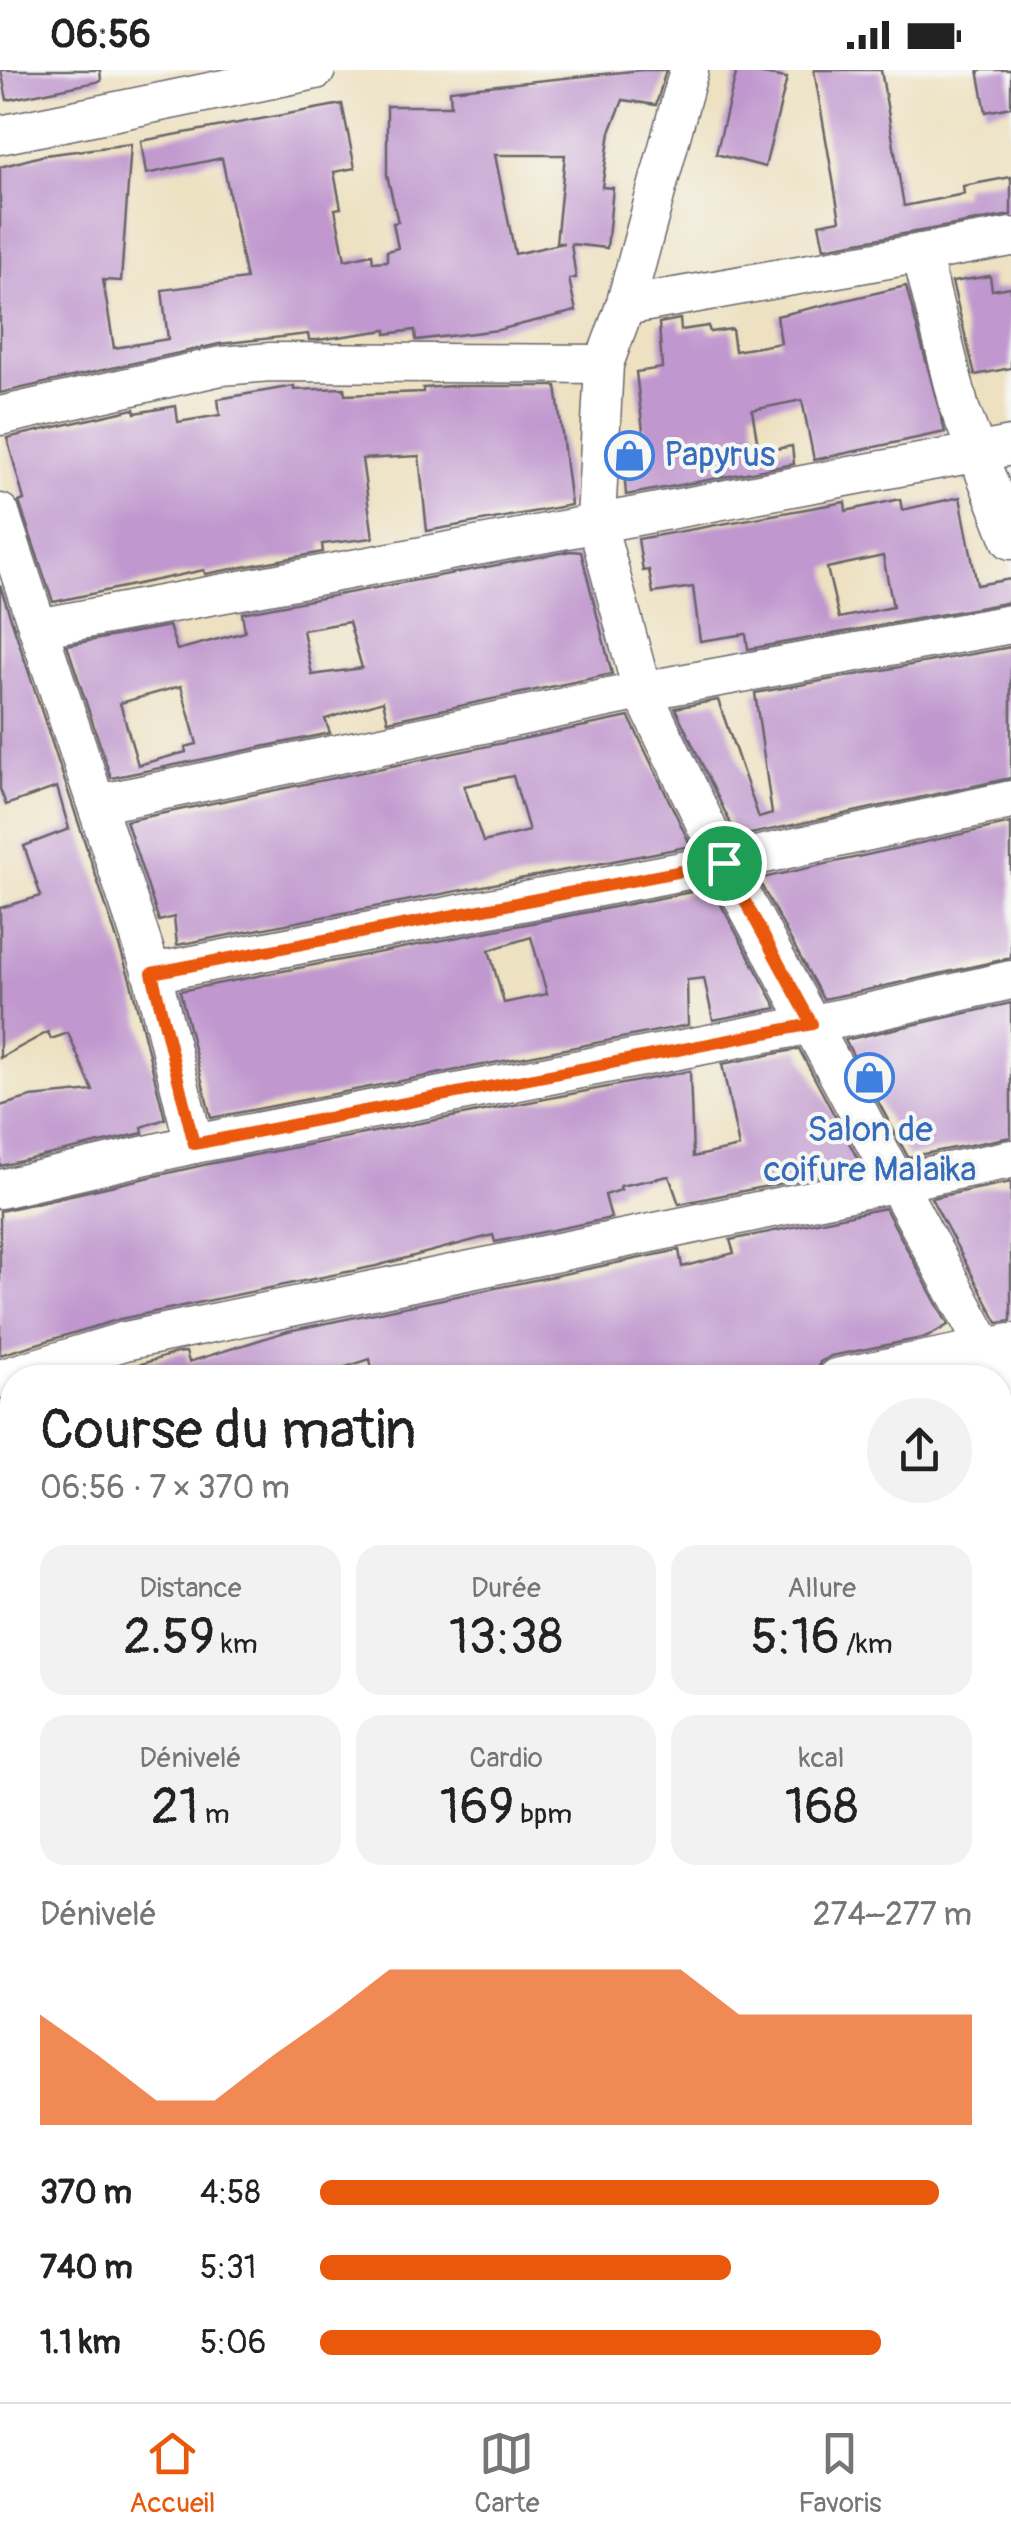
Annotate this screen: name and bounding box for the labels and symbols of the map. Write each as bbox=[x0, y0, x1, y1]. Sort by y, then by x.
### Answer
shop icon: Papyrus bbox=[603, 429, 655, 481]
place label: Papyrus bbox=[664, 433, 776, 477]
pin bbox=[682, 821, 767, 906]
shop icon: Salon de coifure Malaika bbox=[844, 1052, 896, 1104]
place label: Salon de coifure Malaika bbox=[763, 1108, 977, 1192]

